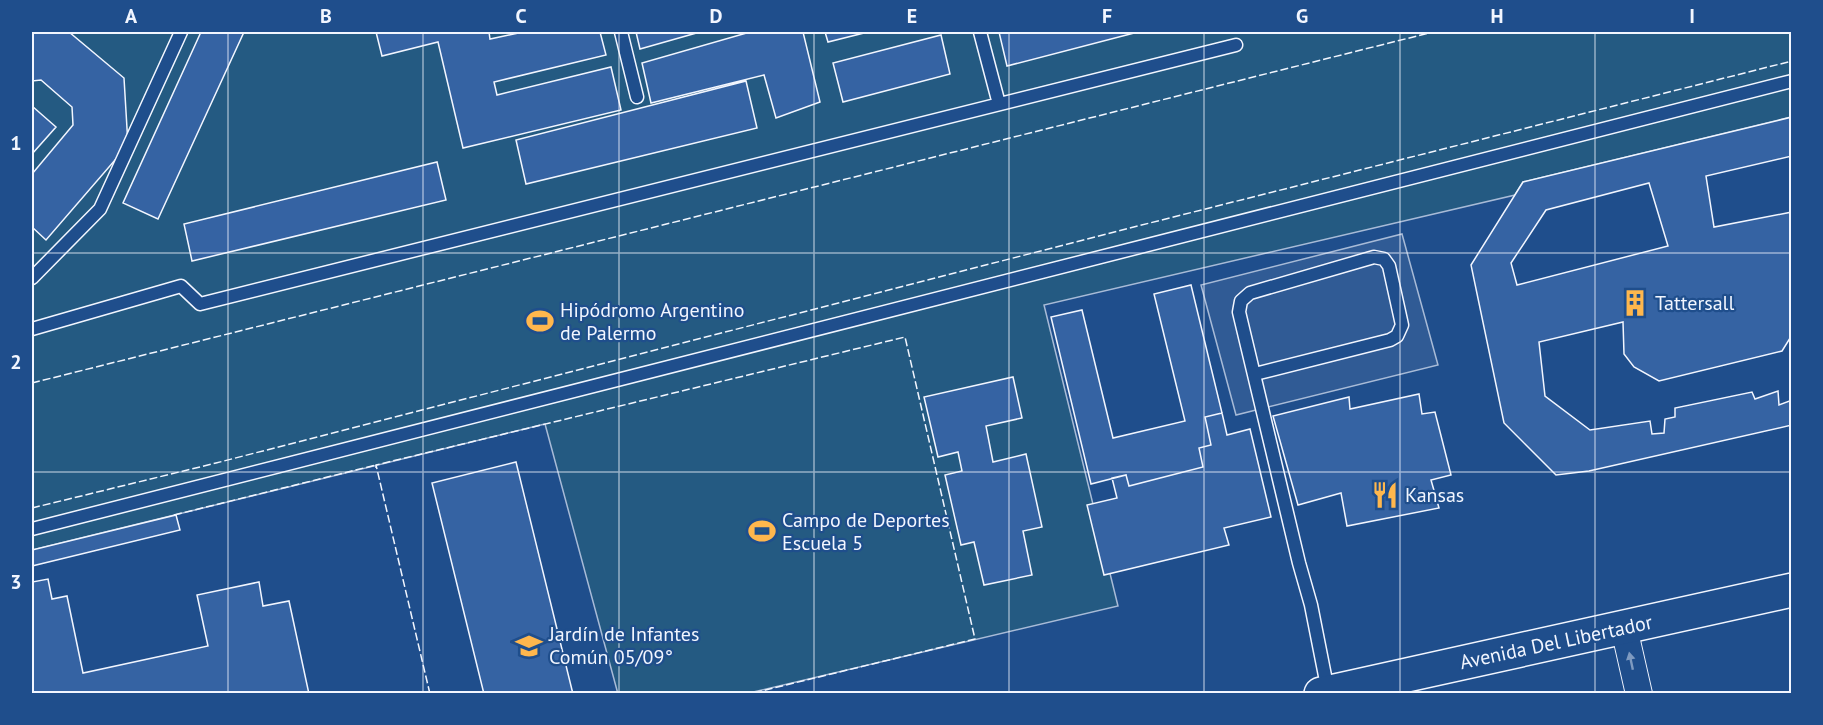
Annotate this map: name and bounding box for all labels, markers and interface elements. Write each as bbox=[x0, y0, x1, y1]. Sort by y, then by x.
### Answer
text: A bbox=[125, 3, 138, 29]
text: B bbox=[320, 3, 332, 29]
text: C bbox=[515, 3, 527, 29]
text: D bbox=[710, 3, 723, 29]
text: E bbox=[907, 3, 917, 29]
text: F bbox=[1102, 3, 1112, 29]
text: G bbox=[1296, 3, 1308, 29]
text: H bbox=[1490, 3, 1504, 29]
text: I bbox=[1689, 3, 1695, 29]
text: 1 bbox=[10, 130, 22, 156]
building icon: Tattersall bbox=[1620, 288, 1650, 318]
place label: Tattersall bbox=[1655, 290, 1734, 316]
place label: Hipódromo Argentino de Palermo bbox=[560, 297, 744, 346]
sports icon: Hipódromo Argentino de Palermo bbox=[525, 306, 555, 336]
text: 2 bbox=[10, 349, 22, 375]
restaurant icon: Kansas bbox=[1370, 480, 1400, 510]
place label: Kansas bbox=[1405, 482, 1464, 508]
place label: Campo de Deportes Escuela 5 bbox=[782, 507, 950, 556]
sports icon: Campo de Deportes Escuela 5 bbox=[747, 516, 777, 546]
text: 3 bbox=[10, 569, 22, 595]
street label: Avenida Del Libertador bbox=[1457, 609, 1655, 675]
place label: Jardín de Infantes Común 05/09° bbox=[548, 621, 699, 670]
school or university icon: Jardín de Infantes Común 05/09° bbox=[514, 631, 544, 661]
one-way arrow bbox=[1626, 651, 1636, 670]

